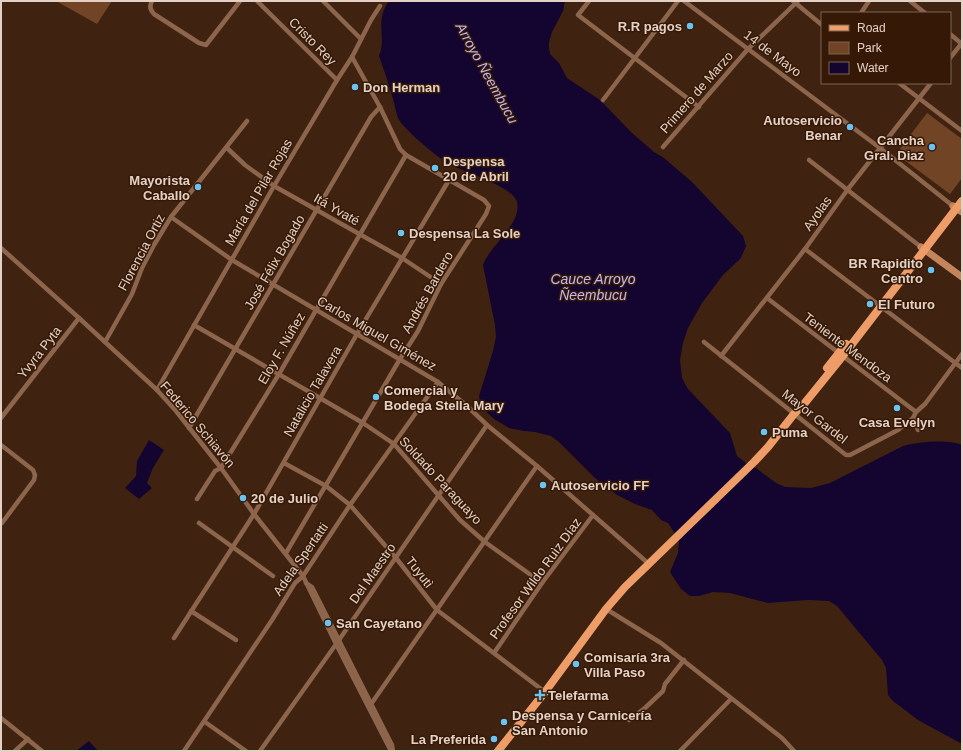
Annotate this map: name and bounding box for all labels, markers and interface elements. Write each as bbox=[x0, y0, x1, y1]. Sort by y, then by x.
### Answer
legend bbox=[821, 12, 951, 84]
street label: Cristo Rey bbox=[286, 15, 340, 68]
water label: Arroyo Ñeembucu bbox=[452, 19, 521, 126]
place label: R.R pagos bbox=[618, 19, 682, 34]
marker: R.R pagos bbox=[685, 21, 695, 31]
text: Road bbox=[857, 21, 886, 35]
street label: 14 de Mayo bbox=[741, 27, 804, 80]
text: Park bbox=[857, 41, 883, 55]
street label: Primero de Marzo bbox=[657, 48, 736, 136]
text: Water bbox=[857, 61, 889, 75]
place label: Don Herman bbox=[363, 80, 440, 95]
marker: Don Herman bbox=[350, 82, 360, 92]
place label: Autoservicio Benar bbox=[763, 113, 842, 143]
marker: Autoservicio Benar bbox=[845, 122, 855, 132]
place label: Cancha Gral. Diaz bbox=[864, 133, 925, 163]
street label: María del Pilar Rojas bbox=[222, 136, 295, 248]
marker: Cancha Gral. Diaz bbox=[927, 142, 937, 152]
place label: Despensa 20 de Abril bbox=[443, 154, 509, 184]
marker: Despensa 20 de Abril bbox=[430, 163, 440, 173]
place label: Mayorista Caballo bbox=[129, 173, 191, 203]
marker: Mayorista Caballo bbox=[193, 182, 203, 192]
street label: Itá Yvaté bbox=[311, 190, 362, 229]
street label: Ayolas bbox=[800, 193, 835, 233]
street label: Florencia Ortiz bbox=[115, 211, 168, 293]
street label: José Félix Bogado bbox=[241, 212, 308, 312]
place label: Despensa La Sole bbox=[409, 226, 520, 241]
marker: Despensa La Sole bbox=[396, 228, 406, 238]
street label: Andrés Bardero bbox=[399, 249, 456, 336]
place label: BR Rapidito Centro bbox=[849, 256, 923, 286]
marker: BR Rapidito Centro bbox=[926, 265, 936, 275]
water label: Cauce Arroyo Ñeembucu bbox=[550, 271, 636, 303]
street label: Carlos Miguel Giménez bbox=[314, 293, 439, 374]
place label: El Futuro bbox=[878, 297, 935, 312]
marker: El Futuro bbox=[865, 299, 875, 309]
street label: Teniente Mendoza bbox=[801, 309, 895, 386]
street label: Eloy F. Núñez bbox=[255, 310, 308, 387]
street label: Yvyra Pyta bbox=[14, 323, 65, 381]
street label: Natalicio Talavera bbox=[280, 343, 345, 439]
street label: Federico Schiavón bbox=[157, 378, 238, 470]
place label: Comercial y Bodega Stella Mary bbox=[384, 383, 505, 413]
street label: Mayor Gardel bbox=[779, 386, 850, 447]
marker: Comercial y Bodega Stella Mary bbox=[371, 392, 381, 402]
marker: Casa Evelyn bbox=[892, 403, 902, 413]
place label: Casa Evelyn bbox=[859, 415, 935, 430]
place label: Puma bbox=[772, 425, 808, 440]
marker: Puma bbox=[759, 427, 769, 437]
street label: Soldado Paraguayo bbox=[396, 433, 485, 527]
place label: Autoservicio FF bbox=[551, 478, 649, 493]
marker: Autoservicio FF bbox=[538, 480, 548, 490]
place label: 20 de Julio bbox=[251, 491, 318, 506]
marker: 20 de Julio bbox=[238, 493, 248, 503]
street label: Profesor Wildo Ruìz Díaz bbox=[486, 515, 584, 642]
street label: Adela Spertatti bbox=[270, 520, 331, 599]
street label: Del Maestro bbox=[346, 540, 399, 606]
street label: Tuyutì bbox=[403, 554, 436, 591]
place label: San Cayetano bbox=[336, 616, 422, 631]
marker: San Cayetano bbox=[323, 618, 333, 628]
place label: Comisaría 3ra Villa Paso bbox=[584, 650, 671, 680]
marker: Comisaría 3ra Villa Paso bbox=[571, 659, 581, 669]
place label: Telefarma bbox=[548, 688, 609, 703]
marker: Telefarma bbox=[535, 690, 545, 700]
place label: Despensa y Carnicería San Antonio bbox=[512, 708, 652, 738]
marker: Despensa y Carnicería San Antonio bbox=[499, 717, 509, 727]
place label: La Preferida bbox=[411, 732, 487, 747]
marker: La Preferida bbox=[489, 734, 499, 744]

